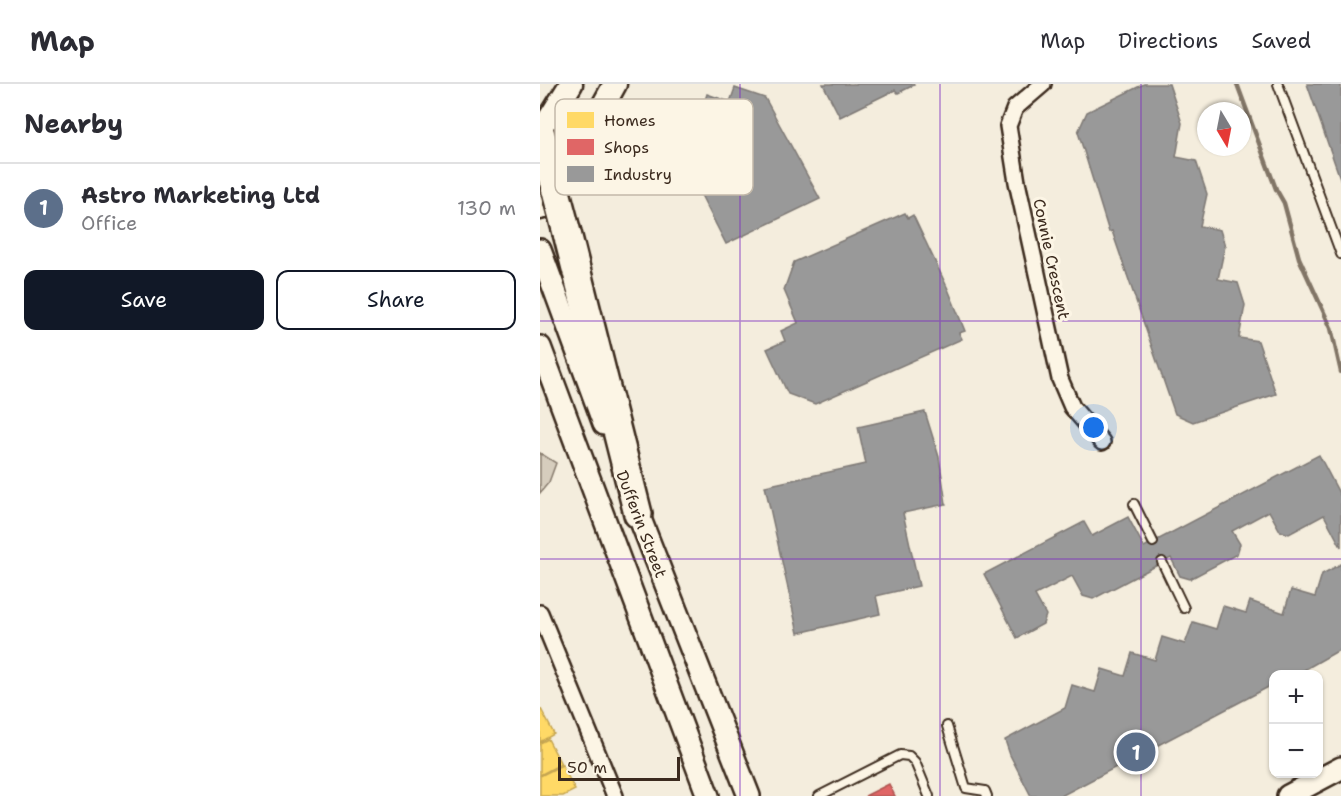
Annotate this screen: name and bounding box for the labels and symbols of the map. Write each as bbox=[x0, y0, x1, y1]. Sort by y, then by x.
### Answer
legend bbox=[555, 99, 753, 195]
north arrow bbox=[1197, 102, 1251, 156]
text: Homes bbox=[604, 110, 656, 131]
text: Shops bbox=[604, 137, 649, 158]
text: Industry bbox=[604, 164, 672, 185]
street label: Connie Crescent bbox=[1028, 197, 1075, 321]
your location bbox=[1079, 413, 1108, 442]
street label: Dufferin Street bbox=[611, 467, 672, 581]
pin: 1 bbox=[1116, 730, 1156, 774]
scale bar bbox=[558, 754, 680, 782]

